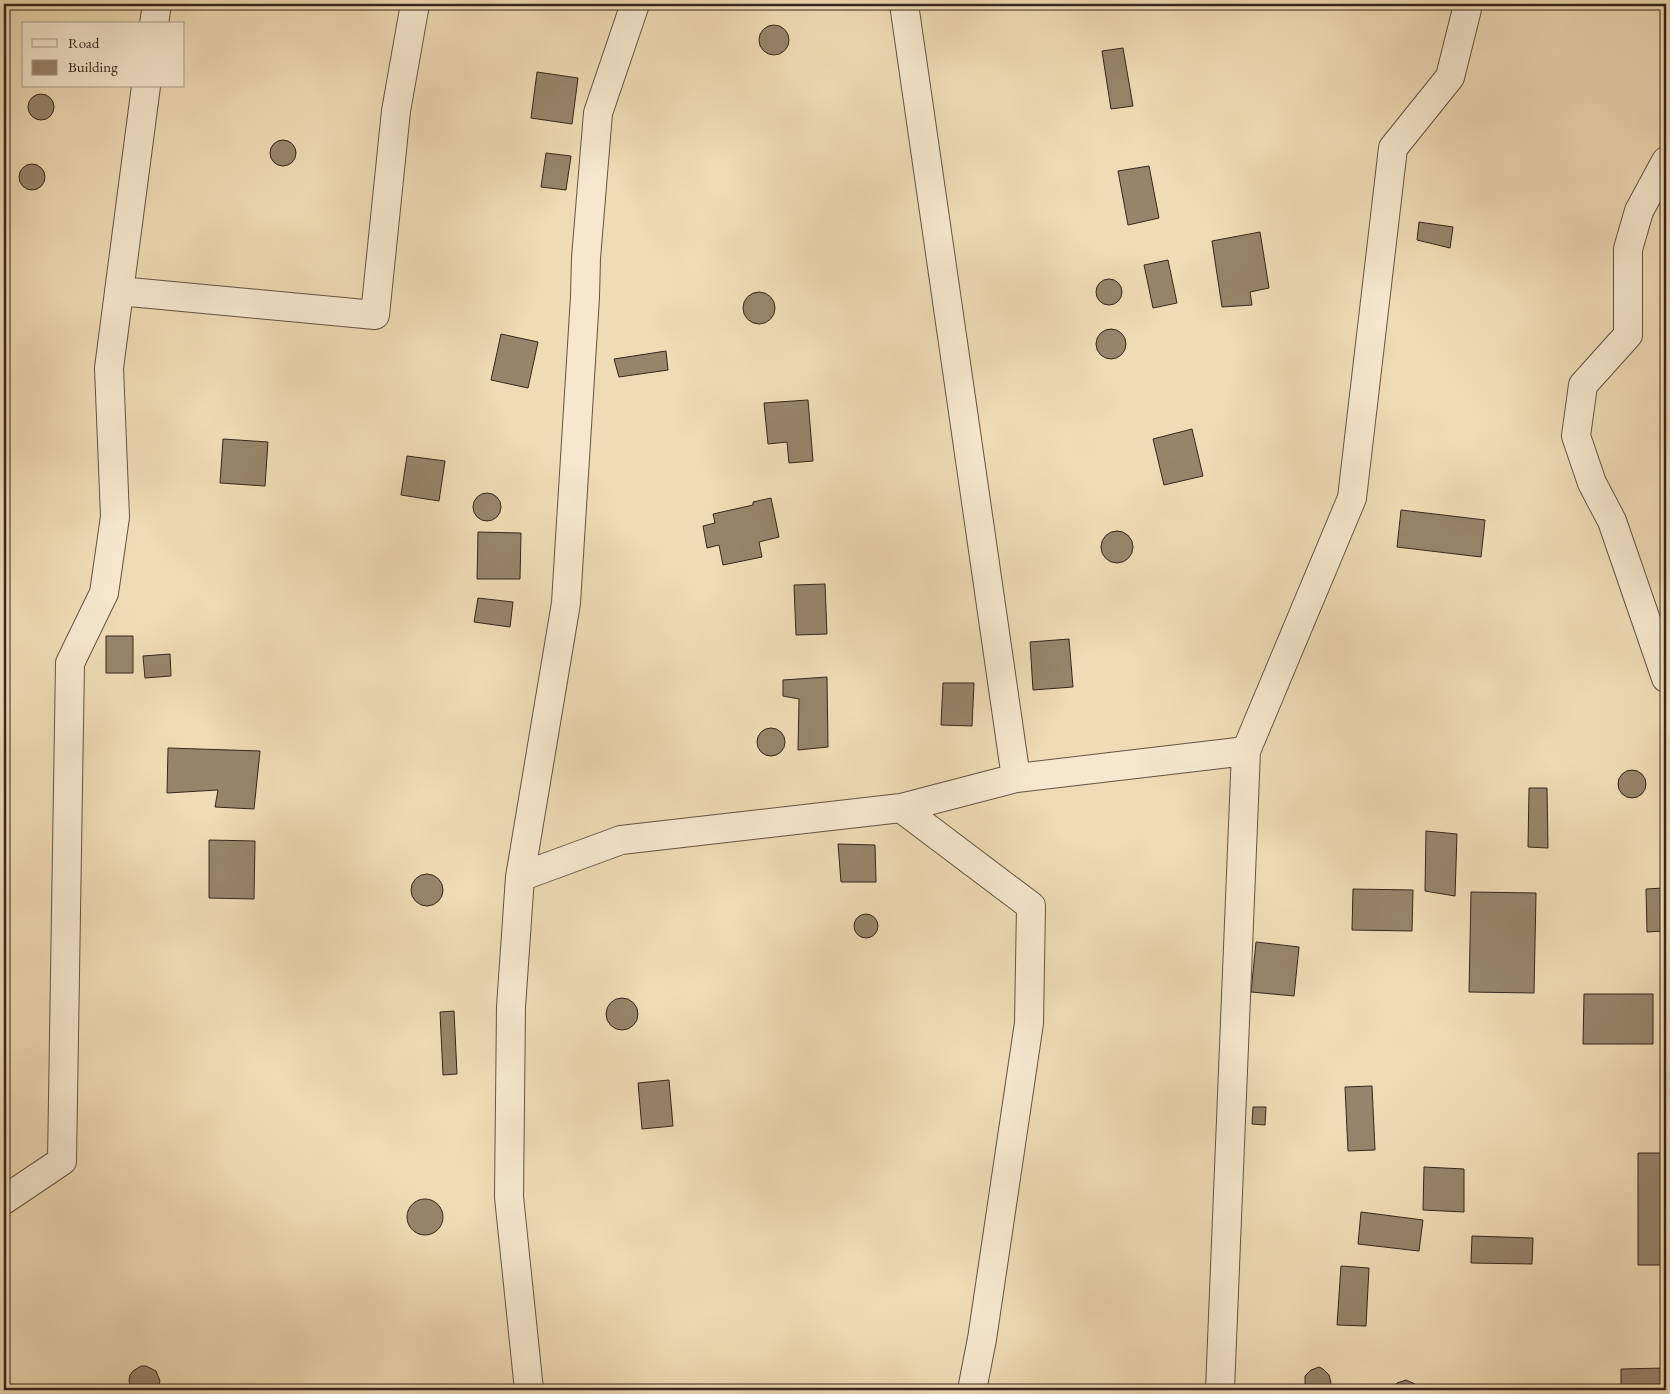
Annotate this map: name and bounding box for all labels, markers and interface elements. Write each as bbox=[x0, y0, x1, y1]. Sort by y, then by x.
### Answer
legend bbox=[22, 22, 185, 88]
text: Road bbox=[68, 33, 100, 52]
text: Building bbox=[68, 57, 118, 76]

